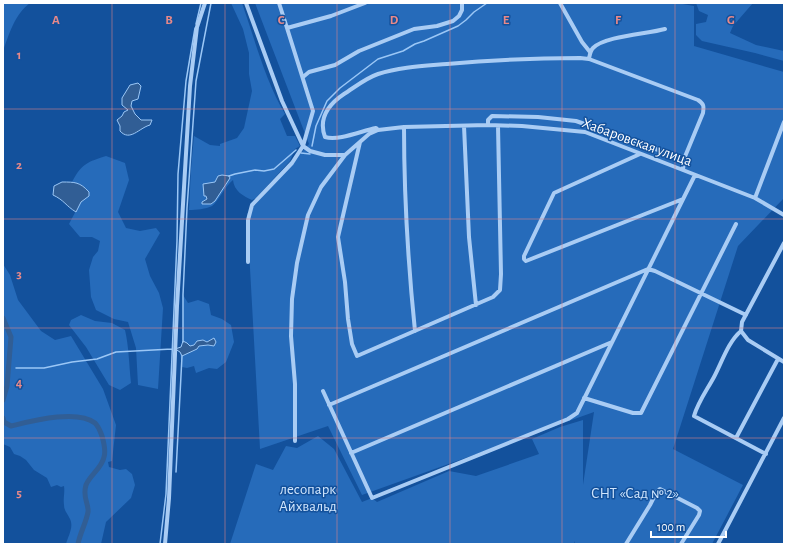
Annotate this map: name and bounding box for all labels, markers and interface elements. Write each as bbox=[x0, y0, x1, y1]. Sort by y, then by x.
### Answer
text: A bbox=[52, 14, 60, 27]
text: B bbox=[165, 14, 173, 27]
text: C bbox=[278, 14, 285, 27]
text: D bbox=[390, 14, 399, 27]
text: E bbox=[503, 14, 510, 27]
text: F bbox=[615, 14, 622, 27]
text: G bbox=[727, 14, 735, 27]
text: 1 bbox=[17, 49, 21, 62]
street label: Хабаровская улица bbox=[580, 115, 694, 169]
text: 2 bbox=[16, 159, 22, 172]
text: 3 bbox=[16, 268, 22, 281]
text: 4 bbox=[16, 377, 23, 390]
park label: лесопарк Айхвальд bbox=[279, 482, 337, 514]
park label: СНТ «Сад № 2» bbox=[591, 486, 679, 501]
text: 5 bbox=[16, 487, 22, 500]
scale bar bbox=[651, 513, 726, 539]
text: 100 m bbox=[657, 521, 685, 533]

